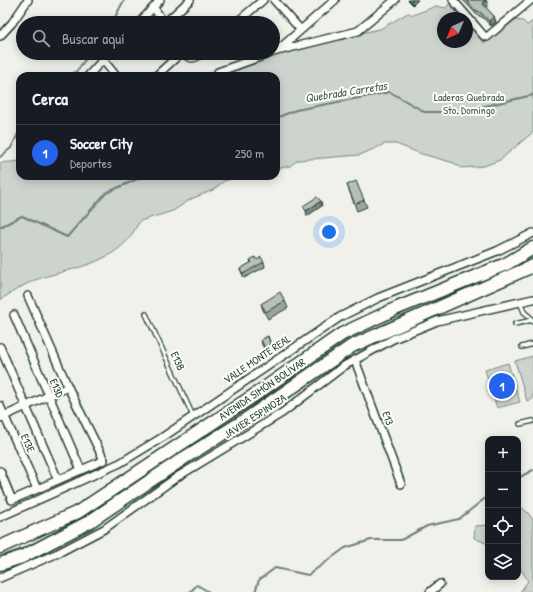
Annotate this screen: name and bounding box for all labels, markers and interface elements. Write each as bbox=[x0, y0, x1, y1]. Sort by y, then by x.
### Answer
north arrow bbox=[437, 12, 473, 48]
search box bbox=[16, 16, 280, 60]
icon: search bbox=[30, 27, 52, 49]
text: Buscar aquí bbox=[62, 28, 125, 49]
water label: Quebrada Carretas bbox=[304, 76, 389, 106]
text: Cerca bbox=[32, 87, 68, 110]
park label: Laderas Quebrada Sto. Domingo bbox=[434, 90, 505, 117]
text: Soccer City bbox=[70, 133, 133, 154]
text: 1 bbox=[43, 144, 47, 162]
text: 250 m bbox=[235, 144, 264, 162]
text: Deportes bbox=[70, 154, 112, 172]
your location bbox=[319, 222, 339, 242]
street label: VALLE MONTE REAL bbox=[221, 332, 293, 386]
street label: E13B bbox=[168, 349, 189, 373]
street label: AVENIDA SIMÓN BOLÍVAR bbox=[216, 355, 308, 423]
pin: 1 bbox=[489, 371, 515, 401]
street label: E13D bbox=[47, 377, 67, 400]
street label: JAVIER ESPINOZA bbox=[221, 390, 289, 441]
street label: E13 bbox=[379, 409, 397, 427]
street label: E13E bbox=[18, 432, 38, 454]
map controls bbox=[485, 436, 521, 580]
button: + bbox=[485, 436, 521, 472]
button: − bbox=[485, 472, 521, 508]
button: locate bbox=[485, 508, 521, 544]
button: layers bbox=[485, 544, 521, 580]

